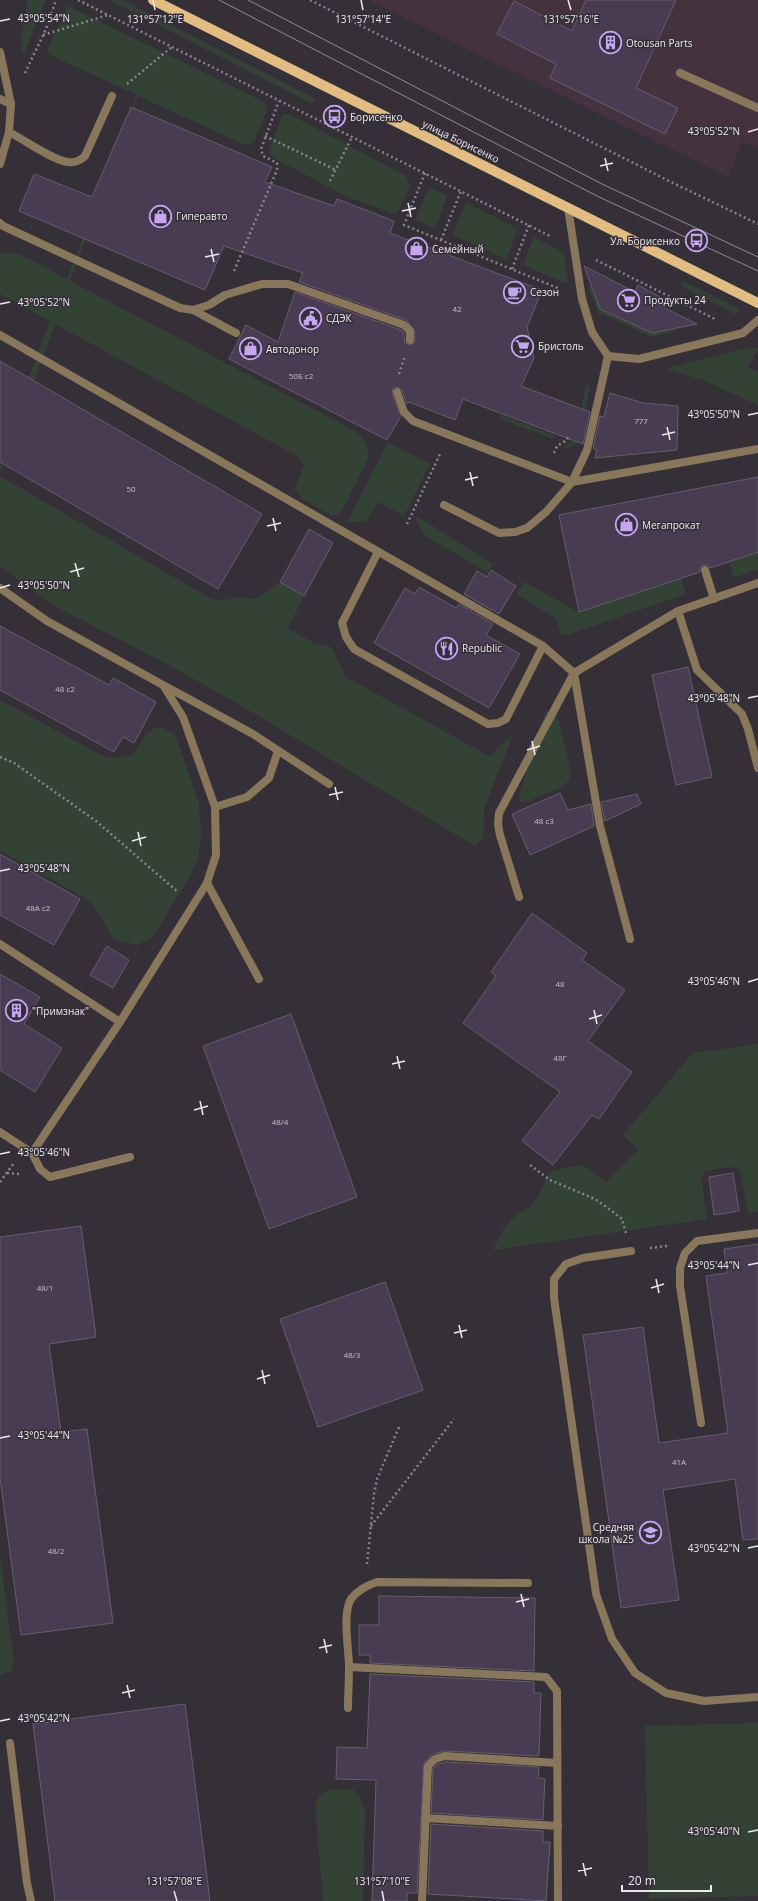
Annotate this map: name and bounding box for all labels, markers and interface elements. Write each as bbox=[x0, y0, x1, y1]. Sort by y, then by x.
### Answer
text: 43°05'54"N bbox=[18, 11, 70, 25]
text: 131°57'12"E bbox=[127, 12, 183, 26]
text: 131°57'14"E bbox=[335, 12, 391, 26]
text: 131°57'16"E bbox=[543, 12, 599, 26]
building icon: Otousan Parts bbox=[598, 30, 624, 56]
place label: Otousan Parts bbox=[626, 36, 693, 50]
bus stop icon: Борисенко bbox=[321, 104, 347, 130]
place label: Борисенко bbox=[350, 110, 403, 124]
street label: улица Борисенко bbox=[420, 116, 502, 166]
text: 43°05'52"N bbox=[688, 124, 740, 138]
shop icon: Гиперавто bbox=[147, 203, 173, 229]
place label: Гиперавто bbox=[176, 209, 228, 223]
bus stop icon: Ул. Борисенко bbox=[683, 228, 709, 254]
place label: Ул. Борисенко bbox=[610, 234, 680, 248]
shop icon: Семейный bbox=[404, 236, 430, 262]
place label: Семейный bbox=[432, 242, 484, 256]
cafe icon: Сезон bbox=[502, 279, 528, 305]
place label: Сезон bbox=[530, 285, 559, 299]
supermarket icon: Продукты 24 bbox=[615, 287, 641, 313]
place label: Продукты 24 bbox=[644, 293, 706, 307]
text: 43°05'52"N bbox=[18, 295, 70, 309]
house number: 42 bbox=[452, 303, 462, 314]
public building icon: СДЭК bbox=[298, 305, 324, 331]
place label: СДЭК bbox=[326, 311, 352, 325]
supermarket icon: Бристоль bbox=[510, 333, 536, 359]
shop icon: Автодонор bbox=[238, 336, 264, 362]
place label: Бристоль bbox=[538, 339, 584, 353]
place label: Автодонор bbox=[266, 342, 319, 356]
house number: 50Б с2 bbox=[289, 370, 314, 381]
text: 43°05'50"N bbox=[688, 407, 740, 421]
house number: 777 bbox=[634, 415, 648, 426]
house number: 50 bbox=[126, 483, 136, 494]
shop icon: Мегапрокат bbox=[614, 512, 640, 538]
place label: Мегапрокат bbox=[642, 518, 701, 532]
text: 43°05'50"N bbox=[18, 578, 70, 592]
restaurant icon: Republic bbox=[434, 635, 460, 661]
place label: Republic bbox=[462, 641, 502, 655]
house number: 48 с2 bbox=[55, 683, 75, 694]
text: 43°05'48"N bbox=[688, 691, 740, 705]
house number: 48 с3 bbox=[534, 815, 554, 826]
text: 43°05'48"N bbox=[18, 861, 70, 875]
house number: 48А с2 bbox=[26, 902, 51, 913]
text: 43°05'46"N bbox=[688, 974, 740, 988]
house number: 48 bbox=[555, 978, 565, 989]
building icon: "Примзнак" bbox=[3, 998, 29, 1024]
place label: "Примзнак" bbox=[32, 1004, 89, 1018]
house number: 48Г bbox=[553, 1052, 567, 1063]
house number: 48/4 bbox=[272, 1116, 289, 1127]
text: 43°05'46"N bbox=[18, 1145, 70, 1159]
text: 43°05'44"N bbox=[688, 1258, 740, 1272]
house number: 48/1 bbox=[37, 1282, 53, 1293]
house number: 48/3 bbox=[344, 1349, 361, 1360]
text: 43°05'44"N bbox=[18, 1428, 70, 1442]
house number: 41А bbox=[672, 1456, 687, 1467]
place label: Средняя школа №25 bbox=[578, 1520, 634, 1546]
school or university icon: Средняя школа №25 bbox=[637, 1520, 663, 1546]
text: 43°05'42"N bbox=[688, 1541, 740, 1555]
house number: 48/2 bbox=[48, 1545, 65, 1556]
text: 43°05'42"N bbox=[18, 1711, 70, 1725]
text: 43°05'40"N bbox=[688, 1824, 740, 1838]
scale bar bbox=[622, 1867, 711, 1893]
text: 20 m bbox=[628, 1872, 656, 1889]
text: 131°57'08"E bbox=[146, 1874, 202, 1888]
text: 131°57'10"E bbox=[354, 1874, 410, 1888]

